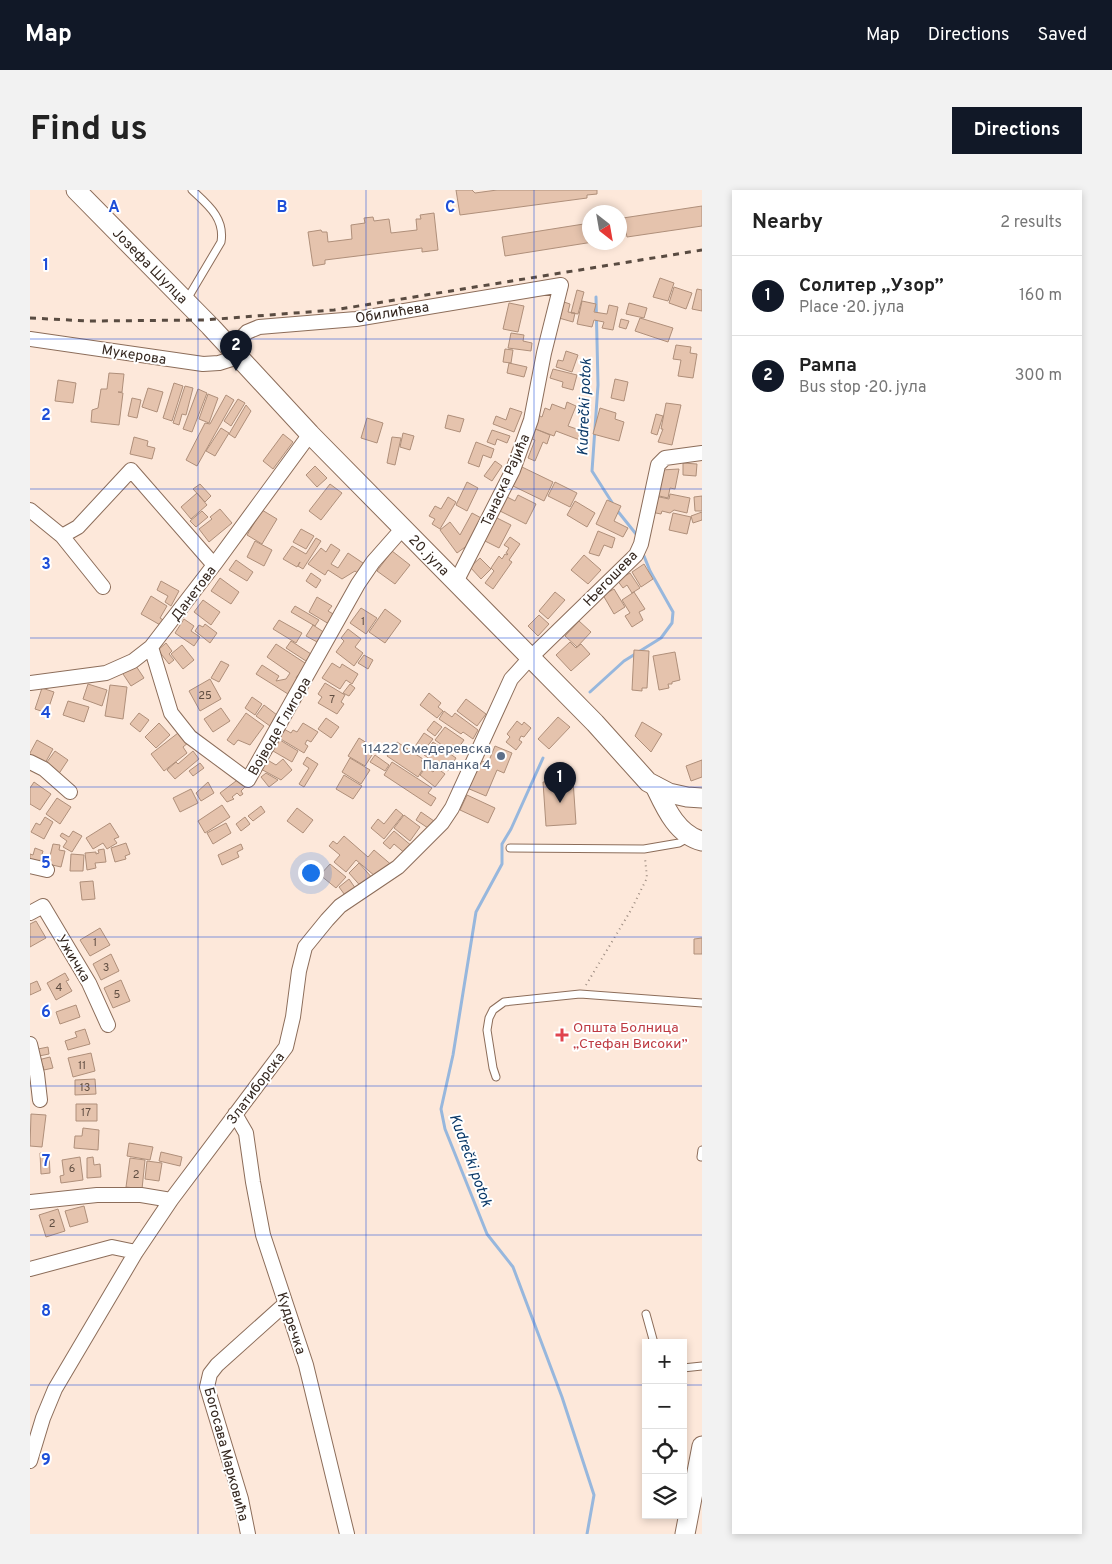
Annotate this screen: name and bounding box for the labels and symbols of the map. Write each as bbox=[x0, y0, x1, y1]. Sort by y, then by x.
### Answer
text: A bbox=[108, 198, 120, 218]
text: B bbox=[276, 198, 288, 218]
text: C bbox=[445, 198, 455, 218]
north arrow bbox=[582, 205, 627, 250]
street label: Јозефа Шулца bbox=[108, 225, 190, 308]
text: 1 bbox=[43, 256, 49, 276]
street label: Обилићева bbox=[354, 299, 430, 328]
pin: 2 bbox=[220, 330, 252, 371]
street label: Мукерова bbox=[100, 342, 167, 369]
water label: Kudrečki potok bbox=[574, 358, 597, 456]
text: 2 bbox=[41, 406, 51, 426]
street label: Танаска Рајића bbox=[478, 432, 534, 530]
street label: 20. јула bbox=[404, 532, 452, 580]
street label: Његошева bbox=[580, 548, 642, 610]
text: 3 bbox=[41, 555, 51, 575]
street label: Данетова bbox=[168, 563, 221, 625]
house number: 1 bbox=[361, 615, 365, 629]
street label: Војводе Глигора bbox=[245, 675, 315, 779]
house number: 25 bbox=[198, 689, 212, 703]
house number: 7 bbox=[329, 693, 335, 707]
text: 4 bbox=[41, 704, 51, 724]
place label: 11422 Смедеревска Паланка 4 bbox=[363, 741, 491, 774]
marker: 11422 Смедеревска Паланка 4 bbox=[495, 750, 507, 762]
pin: 1 bbox=[544, 762, 576, 803]
text: 5 bbox=[41, 854, 51, 874]
your location bbox=[298, 860, 324, 886]
street label: Ужичка bbox=[52, 932, 93, 986]
house number: 1 bbox=[93, 936, 97, 950]
house number: 3 bbox=[103, 961, 109, 975]
house number: 4 bbox=[56, 981, 63, 995]
house number: 5 bbox=[114, 988, 121, 1002]
text: 6 bbox=[41, 1003, 51, 1023]
place label: Општа Болница „Стефан Високи” bbox=[573, 1020, 688, 1053]
marker: Општа Болница „Стефан Високи” bbox=[555, 1028, 569, 1042]
street label: Златиборска bbox=[224, 1049, 289, 1128]
house number: 11 bbox=[78, 1059, 86, 1073]
house number: 13 bbox=[80, 1081, 90, 1095]
house number: 17 bbox=[81, 1106, 91, 1120]
water label: Kudrečki potok bbox=[444, 1111, 495, 1210]
text: 7 bbox=[42, 1152, 50, 1172]
house number: 6 bbox=[69, 1162, 75, 1176]
house number: 2 bbox=[133, 1168, 139, 1182]
house number: 2 bbox=[49, 1217, 55, 1231]
street label: Кудречка bbox=[273, 1290, 309, 1357]
text: 8 bbox=[41, 1302, 51, 1322]
street label: Богосава Марковића bbox=[200, 1386, 252, 1523]
text: 9 bbox=[41, 1451, 51, 1471]

